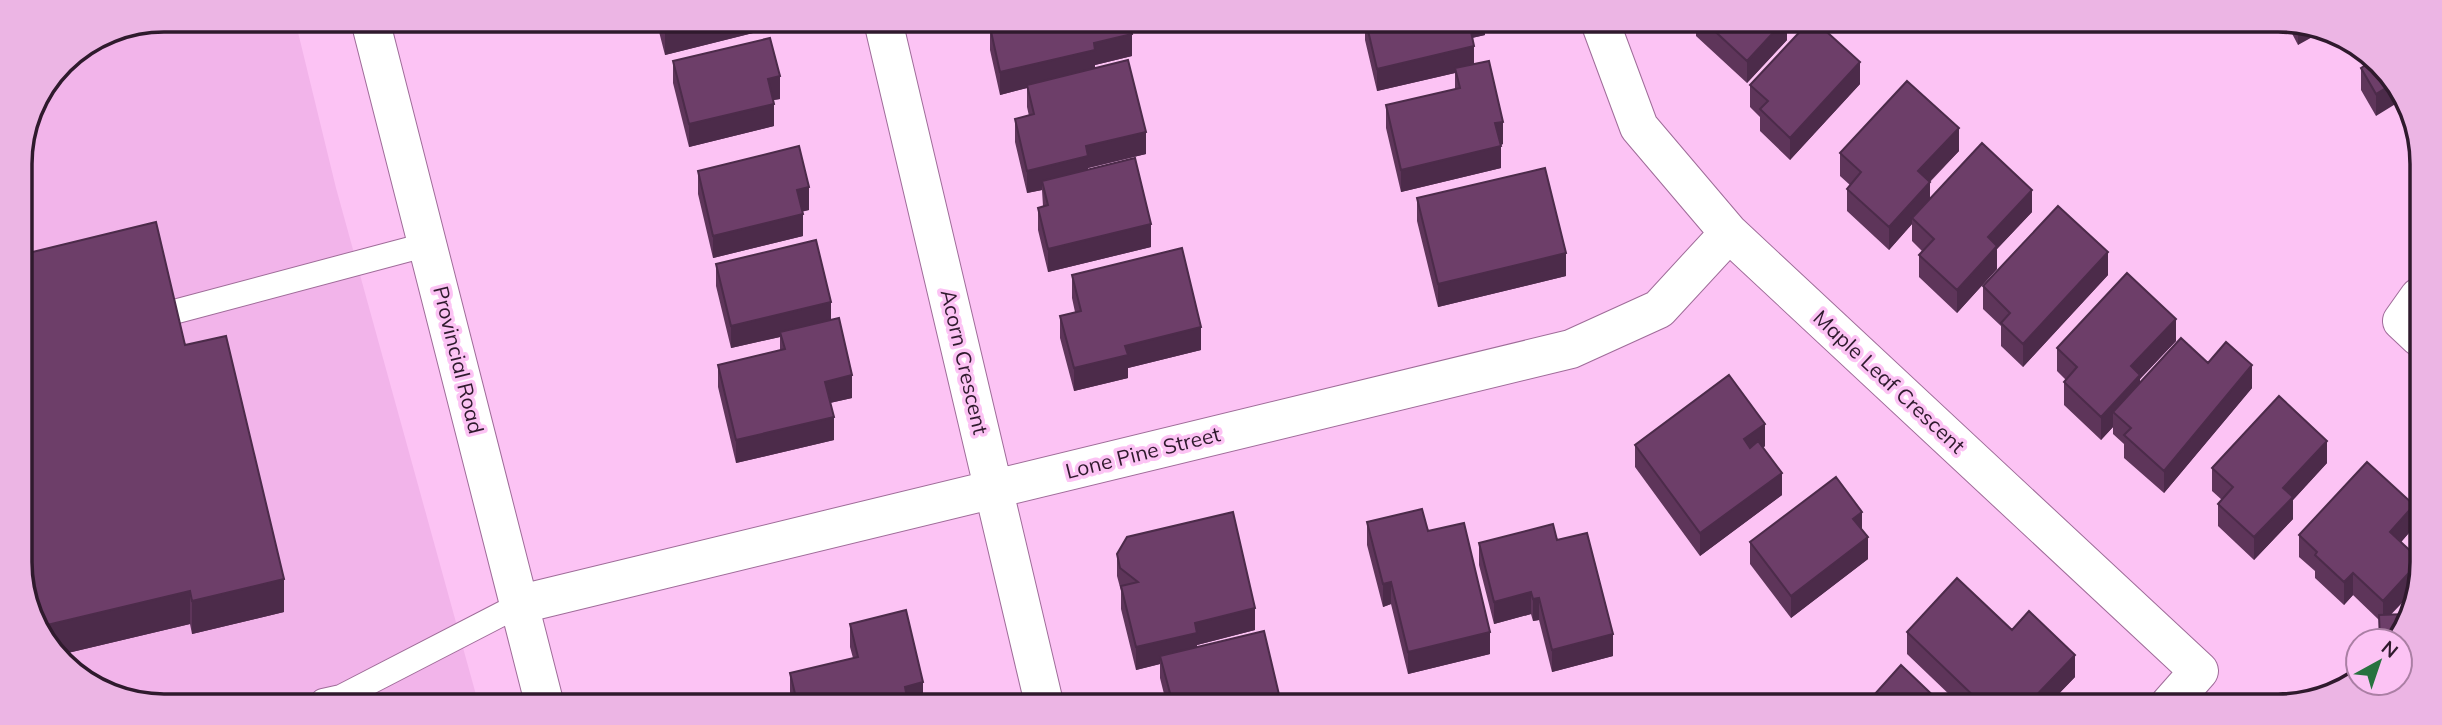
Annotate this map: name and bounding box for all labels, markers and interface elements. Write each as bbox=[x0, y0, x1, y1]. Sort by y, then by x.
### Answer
street label: Provincial Road bbox=[428, 283, 490, 436]
street label: Acorn Crescent bbox=[936, 287, 994, 437]
street label: Maple Leaf Crescent bbox=[1808, 304, 1971, 458]
street label: Lone Pine Street bbox=[1063, 420, 1223, 484]
north arrow bbox=[2344, 627, 2414, 697]
text: N bbox=[2377, 635, 2403, 663]

